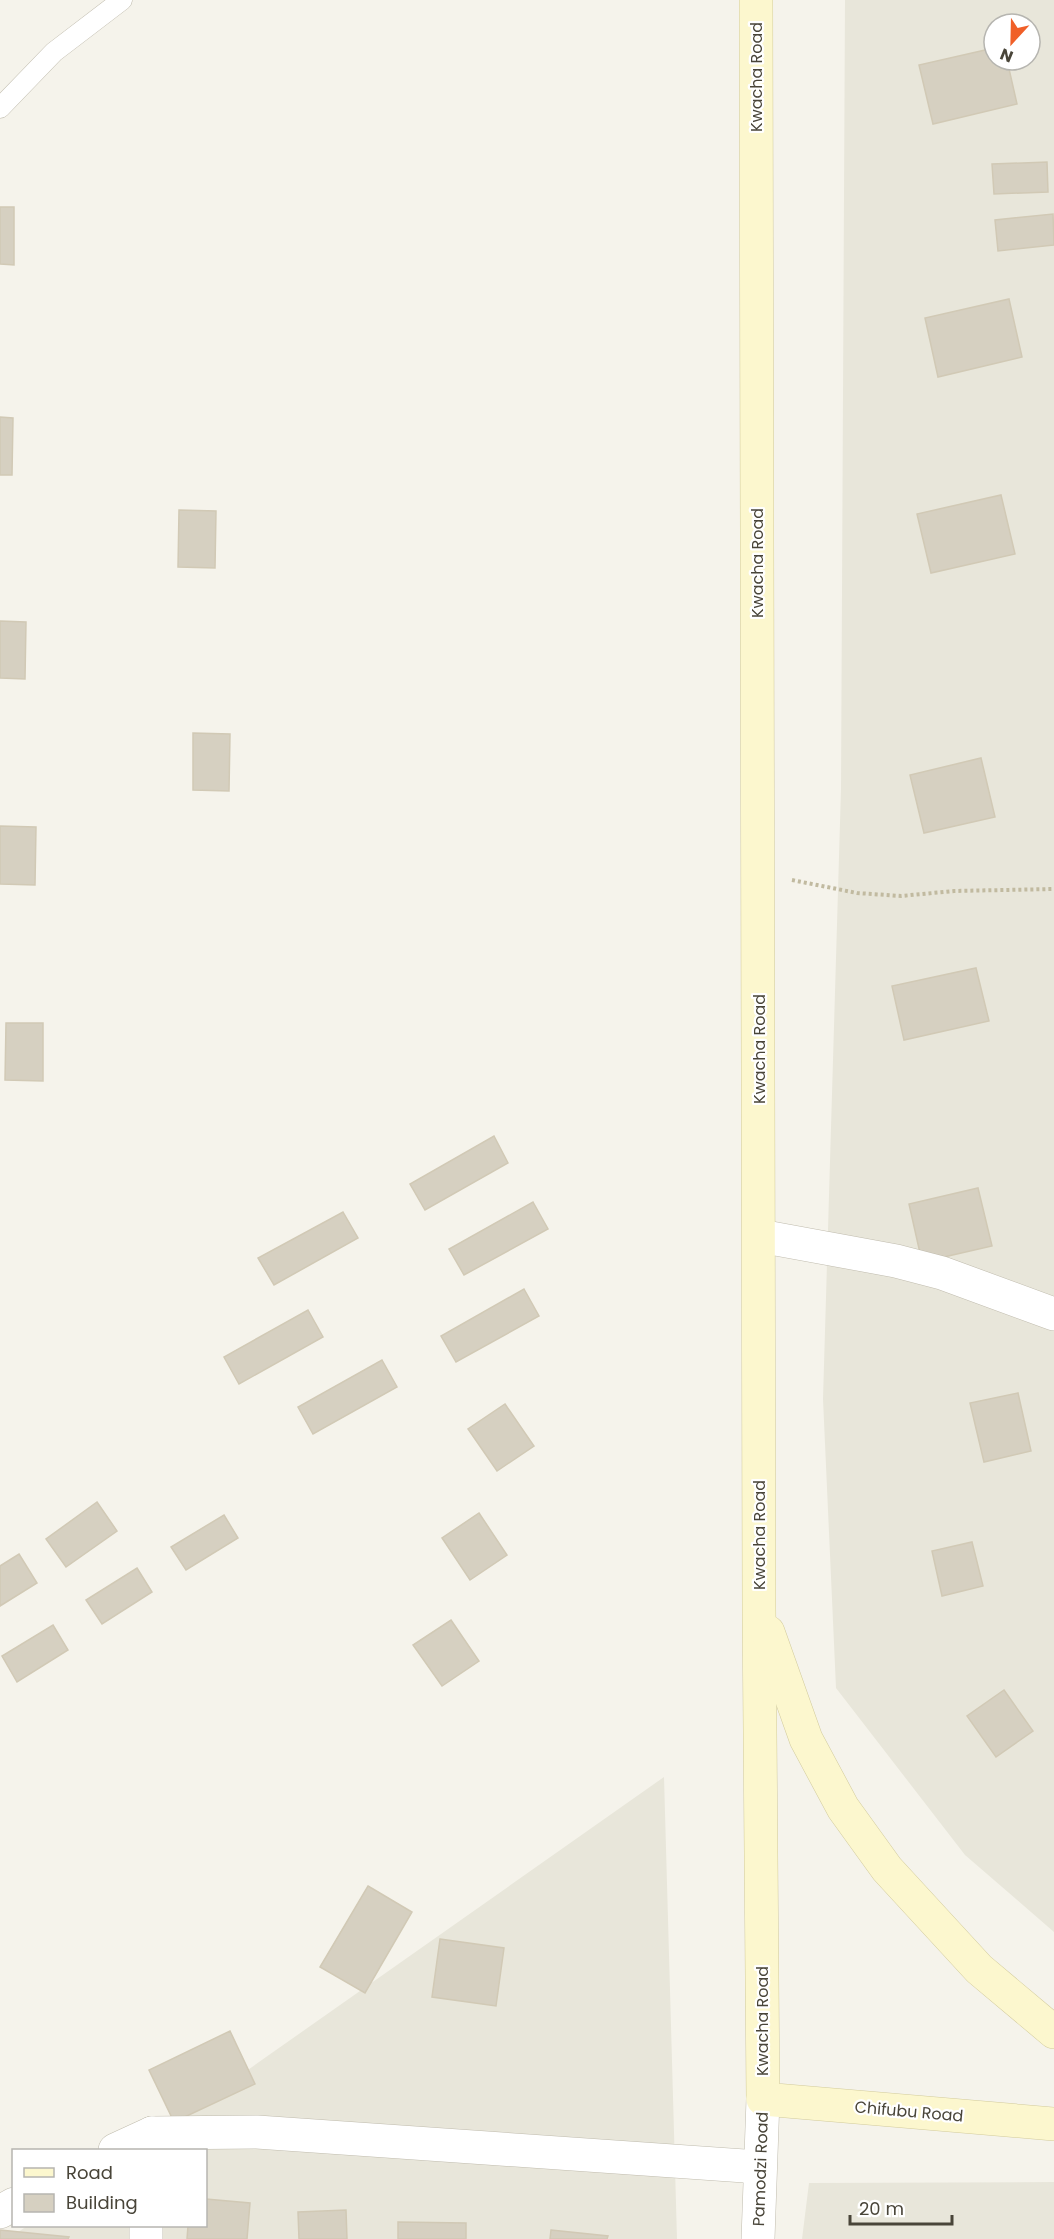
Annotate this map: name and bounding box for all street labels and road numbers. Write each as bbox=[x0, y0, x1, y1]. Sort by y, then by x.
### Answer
street label: Kwacha Road bbox=[745, 22, 768, 132]
street label: Kwacha Road bbox=[746, 508, 769, 618]
street label: Kwacha Road bbox=[748, 994, 771, 1104]
street label: Kwacha Road bbox=[748, 1480, 771, 1590]
street label: Kwacha Road bbox=[751, 1966, 774, 2076]
street label: Chifubu Road bbox=[854, 2095, 964, 2128]
street label: Pamodzi Road bbox=[747, 2111, 774, 2227]

